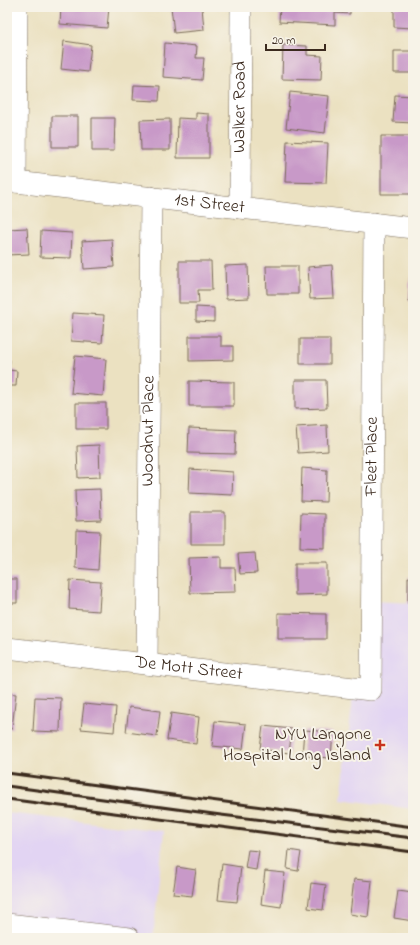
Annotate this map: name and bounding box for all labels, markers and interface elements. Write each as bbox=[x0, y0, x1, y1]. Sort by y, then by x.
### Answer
scale bar bbox=[266, 26, 325, 52]
text: 20 m bbox=[272, 32, 295, 50]
street label: Walker Road bbox=[227, 61, 254, 153]
street label: 1st Street bbox=[173, 187, 246, 221]
street label: Woodnut Place bbox=[136, 375, 162, 486]
street label: Fleet Place bbox=[359, 416, 386, 497]
street label: De Mott Street bbox=[133, 650, 244, 688]
place label: NYU Langone Hospital Long Island bbox=[223, 722, 372, 770]
marker: NYU Langone Hospital Long Island bbox=[374, 739, 386, 751]

